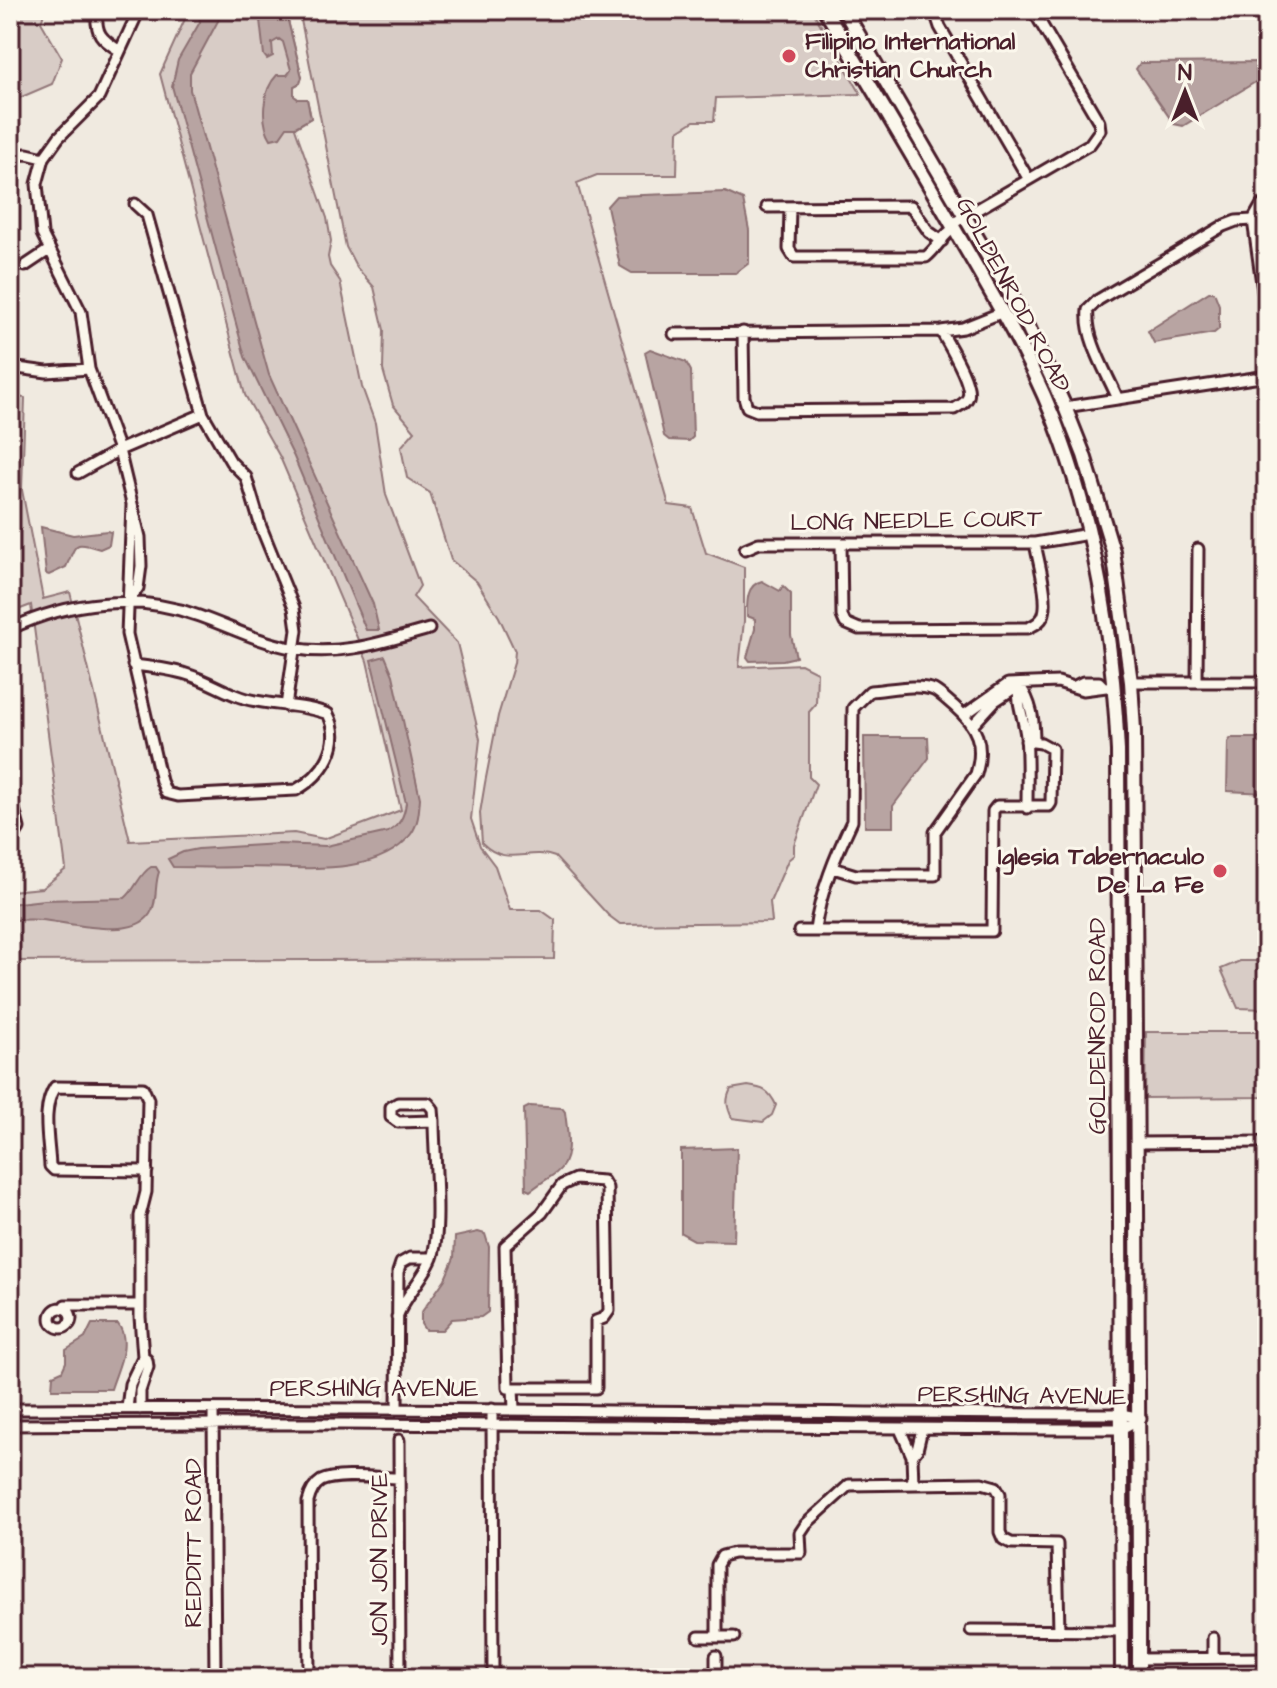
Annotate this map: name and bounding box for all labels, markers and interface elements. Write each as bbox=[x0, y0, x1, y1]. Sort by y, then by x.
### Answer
place label: Filipino International Christian Church bbox=[805, 25, 1016, 87]
marker: Filipino International Christian Church bbox=[780, 47, 798, 65]
north arrow bbox=[1145, 52, 1225, 132]
text: N bbox=[1178, 58, 1192, 89]
street label: GOLDENROD ROAD bbox=[947, 191, 1079, 399]
street label: LONG NEEDLE COURT bbox=[790, 502, 1042, 540]
place label: Iglesia Tabernaculo De La Fe bbox=[998, 840, 1204, 902]
marker: Iglesia Tabernaculo De La Fe bbox=[1211, 862, 1229, 880]
street label: GOLDENROD ROAD bbox=[1081, 918, 1115, 1134]
street label: PERSHING AVENUE bbox=[270, 1372, 478, 1406]
street label: PERSHING AVENUE bbox=[917, 1377, 1127, 1415]
street label: REDDITT ROAD bbox=[177, 1458, 211, 1628]
street label: JON JON DRIVE bbox=[363, 1473, 397, 1645]

